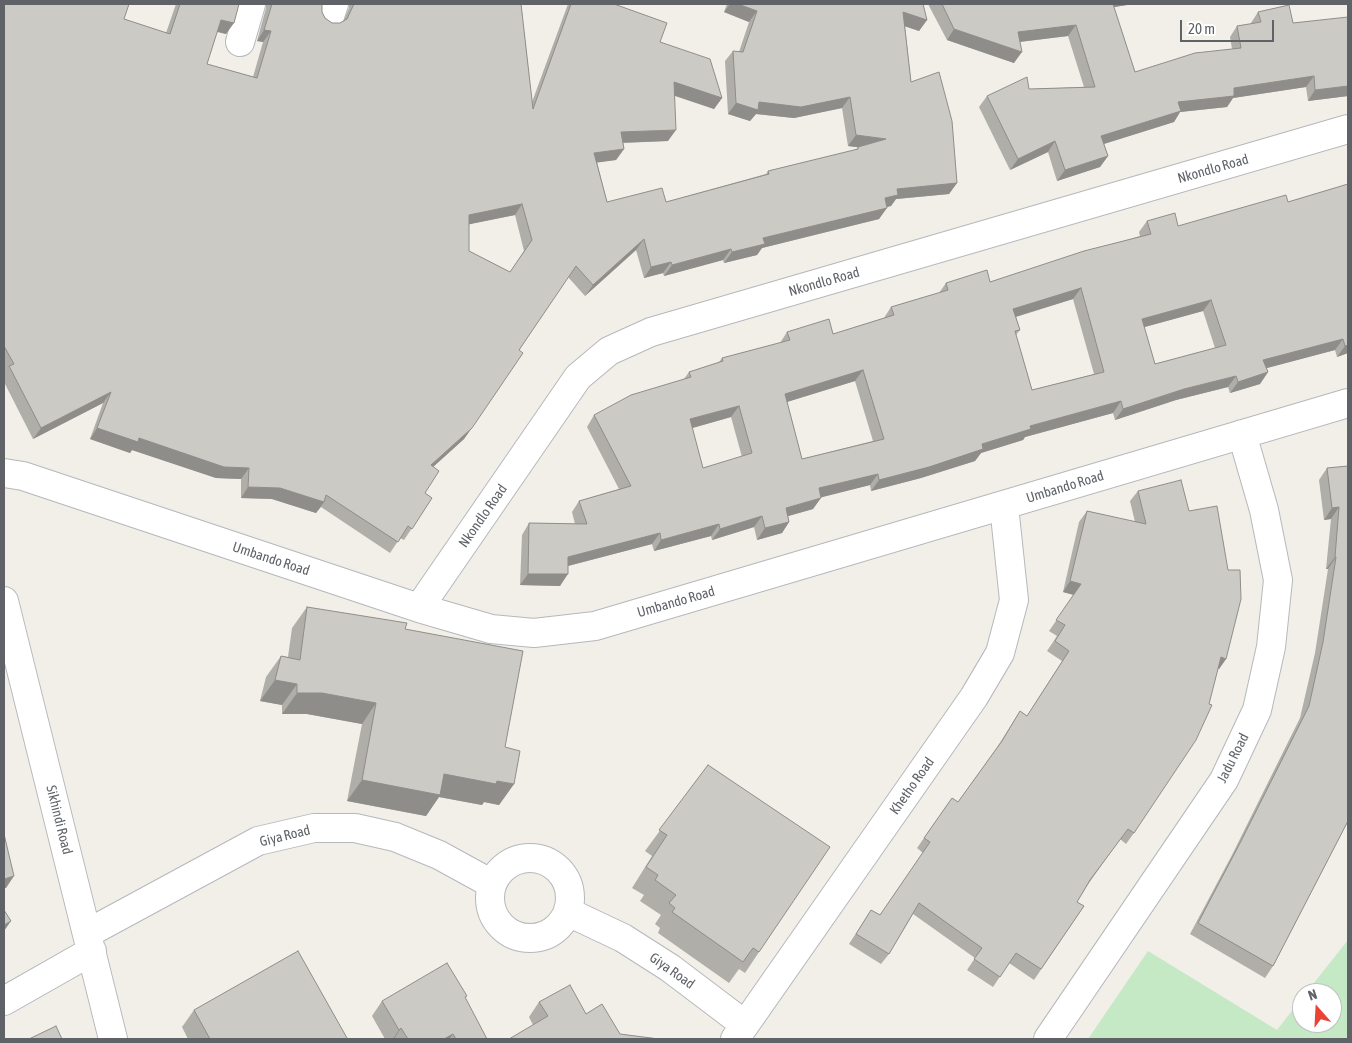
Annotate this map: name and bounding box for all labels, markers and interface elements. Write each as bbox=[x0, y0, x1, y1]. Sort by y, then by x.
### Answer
scale bar bbox=[1182, 10, 1276, 42]
text: 20 m bbox=[1188, 20, 1215, 37]
street label: Nkondlo Road bbox=[1176, 151, 1250, 187]
street label: Nkondlo Road bbox=[787, 264, 861, 300]
street label: Umbando Road bbox=[1024, 467, 1106, 507]
street label: Nkondlo Road bbox=[455, 481, 511, 551]
street label: Umbando Road bbox=[230, 539, 312, 579]
street label: Umbando Road bbox=[635, 583, 717, 621]
street label: Jadu Road bbox=[1213, 731, 1253, 785]
street label: Khetho Road bbox=[886, 754, 938, 818]
street label: Sikhindi Road bbox=[42, 784, 76, 856]
street label: Giya Road bbox=[258, 822, 312, 850]
street label: Giya Road bbox=[646, 949, 698, 993]
north arrow bbox=[1292, 983, 1342, 1033]
text: N bbox=[1306, 986, 1319, 1004]

